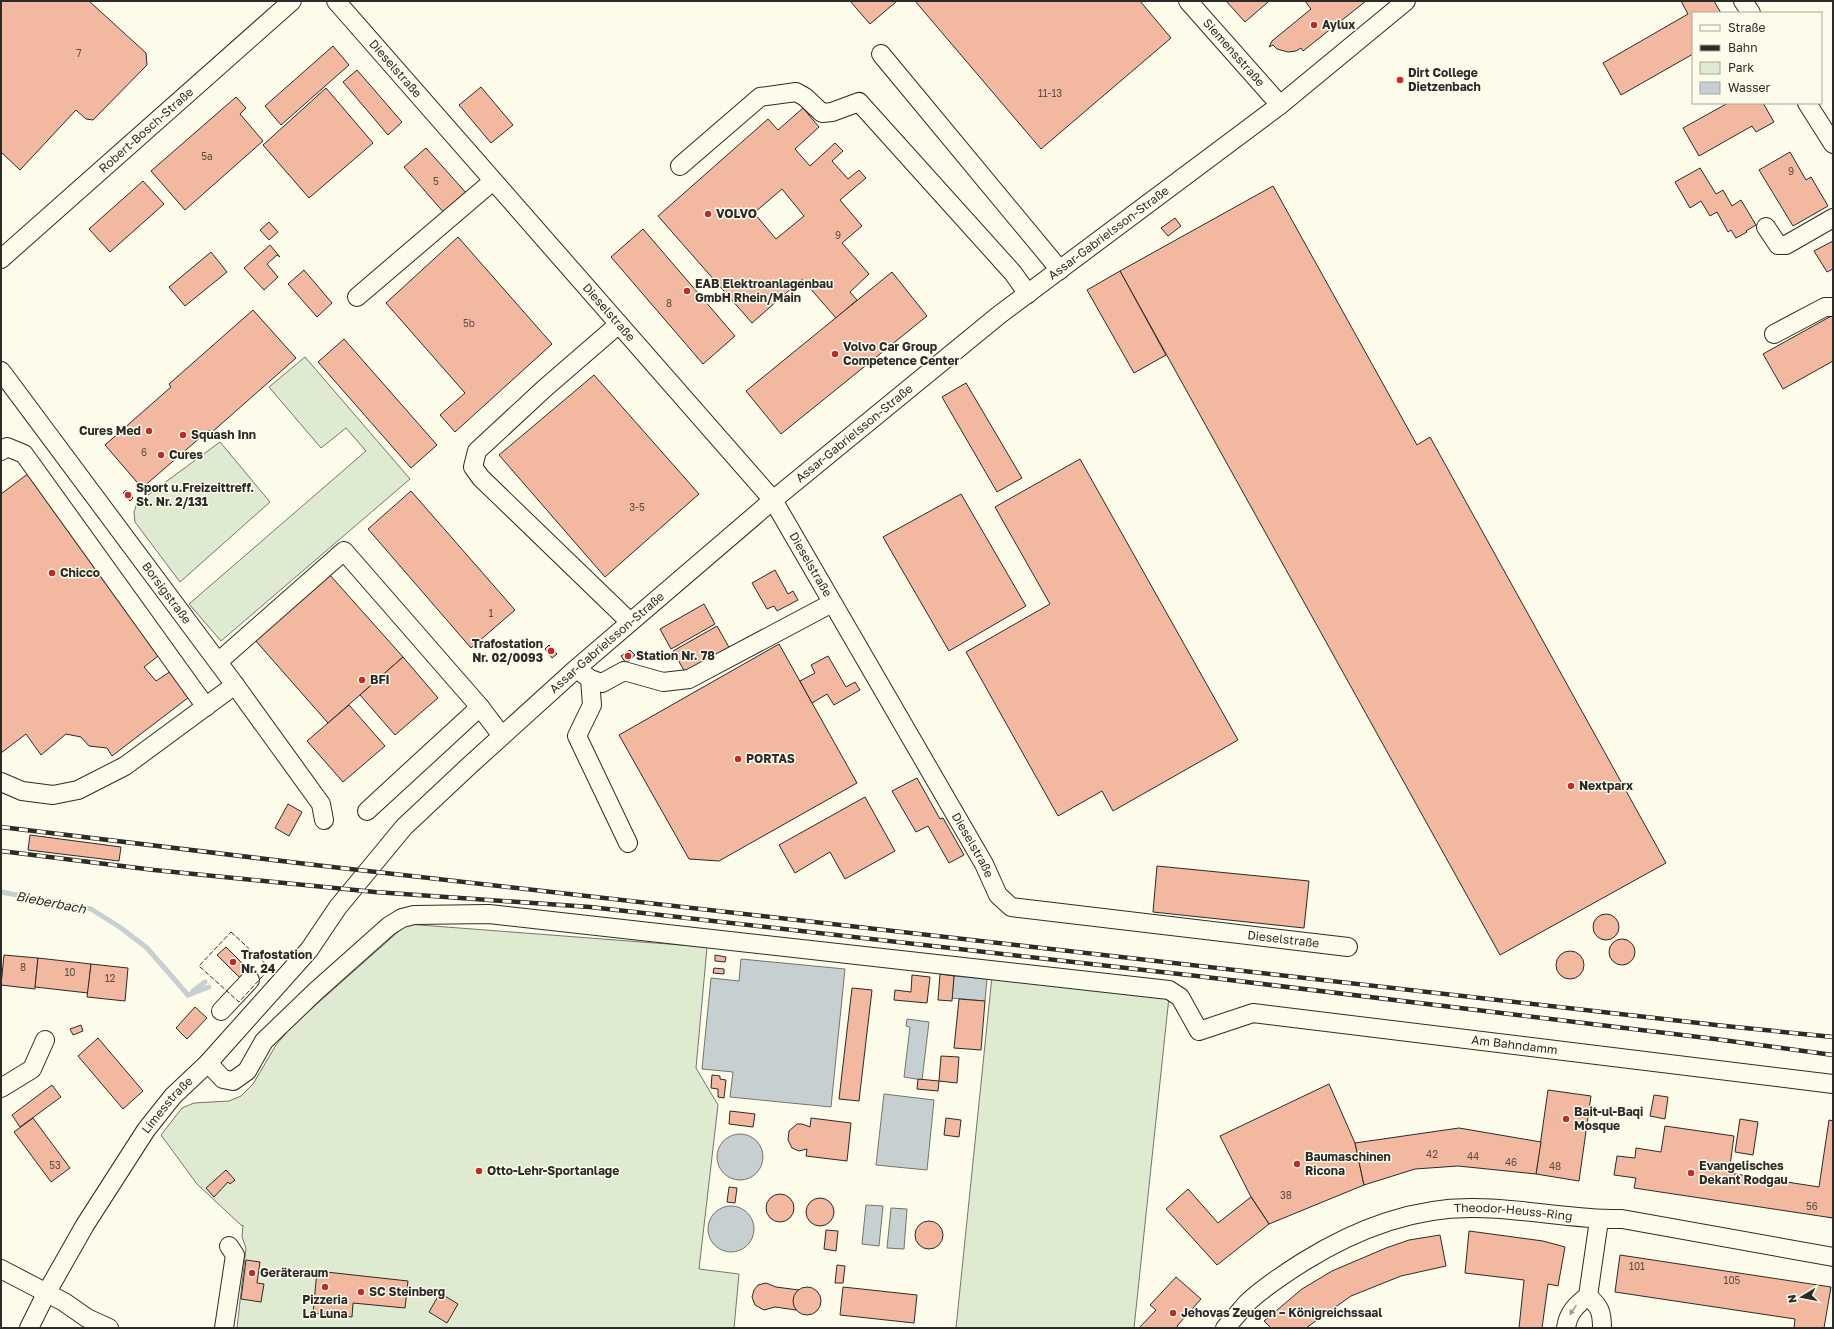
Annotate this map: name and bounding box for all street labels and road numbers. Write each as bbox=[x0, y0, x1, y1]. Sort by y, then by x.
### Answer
street label: Siemensstraße bbox=[1200, 15, 1268, 89]
street label: Dieselstraße bbox=[366, 36, 425, 101]
street label: Robert-Bosch-Straße bbox=[95, 84, 196, 176]
street label: Assar-Gabrielsson-Straße bbox=[1045, 183, 1172, 283]
street label: Dieselstraße bbox=[580, 280, 639, 344]
street label: Assar-Gabrielsson-Straße bbox=[792, 381, 916, 485]
street label: Dieselstraße bbox=[786, 529, 836, 599]
street label: Borsigstraße bbox=[139, 559, 195, 627]
street label: Assar-Gabrielsson-Straße bbox=[546, 589, 667, 696]
street label: Dieselstraße bbox=[949, 810, 997, 880]
street label: Dieselstraße bbox=[1247, 927, 1320, 951]
street label: Am Bahndamm bbox=[1471, 1032, 1559, 1057]
street label: Limesstraße bbox=[138, 1073, 196, 1136]
street label: Theodor-Heuss-Ring bbox=[1453, 1200, 1573, 1224]

